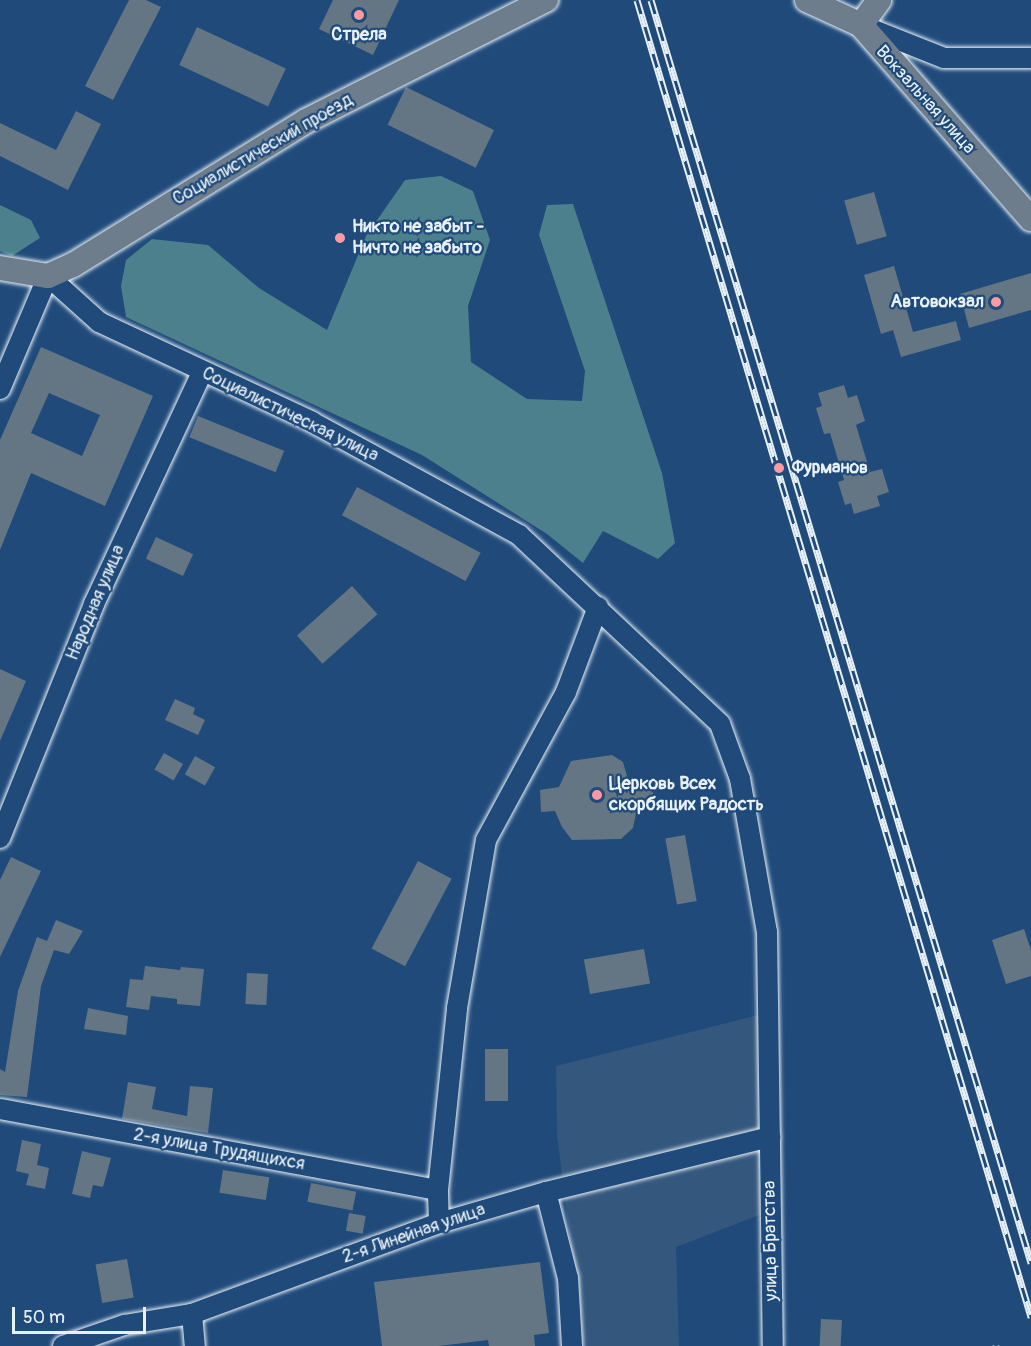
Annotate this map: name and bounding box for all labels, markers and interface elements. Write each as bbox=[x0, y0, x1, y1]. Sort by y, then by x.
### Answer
marker: Стрела bbox=[352, 8, 366, 22]
place label: Стрела bbox=[331, 24, 387, 46]
street label: Вокзальная улица bbox=[871, 41, 979, 159]
street label: Социалистический проезд bbox=[169, 90, 357, 210]
place label: Никто не забыт - Ничто не забыто bbox=[352, 217, 484, 260]
marker: Никто не забыт - Ничто не забыто bbox=[333, 231, 347, 245]
place label: Автовокзал bbox=[890, 291, 984, 313]
marker: Автовокзал bbox=[989, 295, 1003, 309]
street label: Социалистическая улица bbox=[198, 363, 382, 467]
place label: Фурманов bbox=[792, 457, 868, 479]
marker: Фурманов bbox=[770, 459, 788, 477]
street label: Народная улица bbox=[62, 542, 130, 664]
place label: Церковь Всех скорбящих Радость bbox=[609, 774, 764, 816]
marker: Церковь Всех скорбящих Радость bbox=[590, 788, 604, 802]
street label: 2-я улица Трудящихся bbox=[132, 1124, 306, 1176]
street label: улица Братства bbox=[759, 1181, 783, 1301]
street label: 2-я Линейная улица bbox=[340, 1199, 488, 1269]
scale bar bbox=[15, 1295, 148, 1333]
text: 50 m bbox=[23, 1306, 65, 1329]

